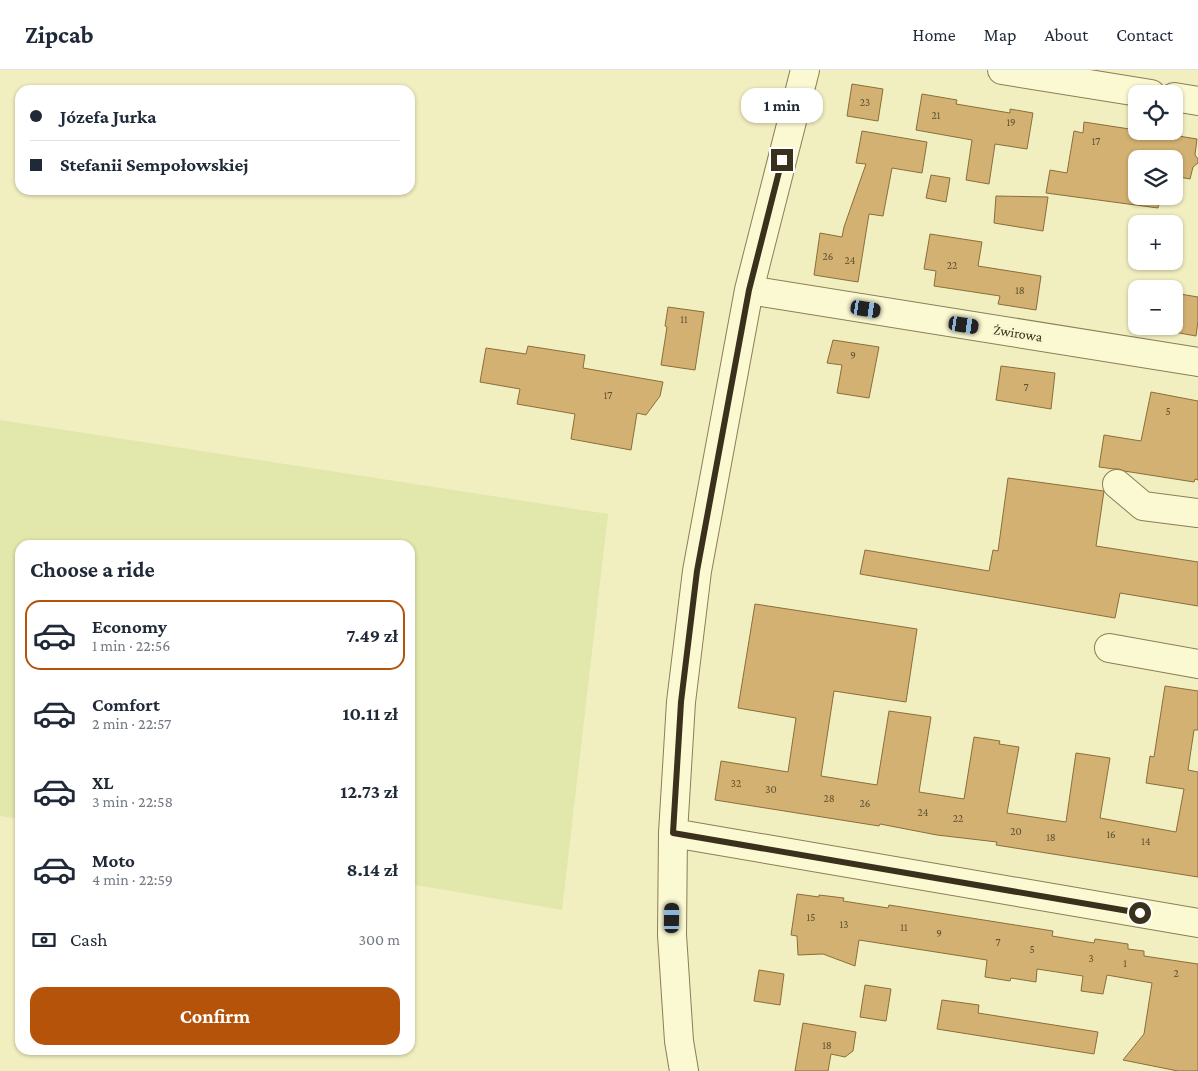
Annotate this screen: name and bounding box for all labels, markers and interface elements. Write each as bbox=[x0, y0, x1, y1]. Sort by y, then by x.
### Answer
text: Zipcab bbox=[25, 21, 94, 48]
text: Home bbox=[913, 25, 956, 45]
text: Map bbox=[984, 25, 1016, 45]
text: About bbox=[1044, 25, 1088, 45]
text: Contact bbox=[1116, 25, 1173, 45]
map controls bbox=[1128, 85, 1183, 335]
button: locate bbox=[1128, 85, 1183, 140]
callout: 1 min bbox=[741, 88, 823, 122]
house number: 23 bbox=[860, 96, 870, 108]
text: 1 min bbox=[764, 97, 800, 114]
text: Józefa Jurka bbox=[60, 106, 157, 127]
house number: 21 bbox=[932, 109, 941, 121]
house number: 19 bbox=[1006, 116, 1016, 128]
house number: 17 bbox=[1092, 135, 1100, 147]
route end bbox=[771, 149, 793, 171]
button: layers bbox=[1128, 150, 1183, 205]
text: Stefanii Sempołowskiej bbox=[60, 154, 249, 175]
button: + bbox=[1128, 215, 1183, 270]
house number: 26 bbox=[823, 250, 833, 262]
house number: 24 bbox=[845, 254, 856, 266]
house number: 22 bbox=[947, 259, 957, 271]
button: − bbox=[1128, 280, 1183, 335]
house number: 18 bbox=[1015, 284, 1025, 296]
car bbox=[850, 299, 881, 319]
house number: 11 bbox=[680, 313, 688, 325]
car bbox=[948, 315, 979, 335]
street label: Żwirowa bbox=[992, 321, 1044, 345]
house number: 9 bbox=[850, 349, 856, 361]
house number: 7 bbox=[1023, 381, 1029, 393]
house number: 17 bbox=[604, 389, 612, 401]
house number: 5 bbox=[1165, 405, 1171, 417]
text: Choose a ride bbox=[30, 557, 155, 582]
icon: car bbox=[32, 613, 77, 658]
text: Economy bbox=[92, 616, 167, 637]
text: 7.49 zł bbox=[346, 625, 398, 646]
text: 1 min · 22:56 bbox=[92, 637, 170, 654]
icon: car bbox=[32, 691, 77, 736]
text: Comfort bbox=[92, 694, 160, 715]
text: 10.11 zł bbox=[342, 703, 398, 724]
text: 2 min · 22:57 bbox=[92, 715, 171, 732]
icon: car bbox=[32, 769, 77, 814]
text: XL bbox=[92, 772, 114, 793]
house number: 32 bbox=[731, 777, 741, 789]
text: 12.73 zł bbox=[340, 781, 398, 802]
house number: 30 bbox=[765, 783, 777, 795]
house number: 28 bbox=[823, 792, 835, 804]
text: 3 min · 22:58 bbox=[92, 793, 173, 810]
house number: 26 bbox=[860, 797, 870, 809]
house number: 24 bbox=[918, 806, 929, 818]
house number: 22 bbox=[953, 812, 963, 824]
house number: 20 bbox=[1010, 825, 1022, 837]
house number: 16 bbox=[1106, 828, 1116, 840]
house number: 18 bbox=[1046, 831, 1056, 843]
house number: 14 bbox=[1141, 835, 1151, 847]
icon: car bbox=[32, 847, 77, 892]
text: Moto bbox=[92, 850, 135, 871]
text: 8.14 zł bbox=[347, 859, 398, 880]
text: 4 min · 22:59 bbox=[92, 871, 173, 888]
route start bbox=[1129, 902, 1151, 924]
car bbox=[664, 903, 679, 933]
house number: 15 bbox=[807, 911, 815, 923]
house number: 13 bbox=[840, 918, 848, 930]
house number: 11 bbox=[900, 921, 908, 933]
icon: cash bbox=[30, 926, 58, 954]
house number: 9 bbox=[936, 927, 942, 939]
text: Cash bbox=[70, 929, 108, 950]
text: 300 m bbox=[358, 931, 400, 948]
house number: 7 bbox=[995, 936, 1001, 948]
house number: 5 bbox=[1029, 943, 1035, 955]
house number: 3 bbox=[1088, 952, 1094, 964]
house number: 1 bbox=[1123, 957, 1127, 969]
house number: 2 bbox=[1173, 967, 1179, 979]
button: Confirm bbox=[30, 987, 400, 1045]
house number: 18 bbox=[822, 1039, 832, 1051]

